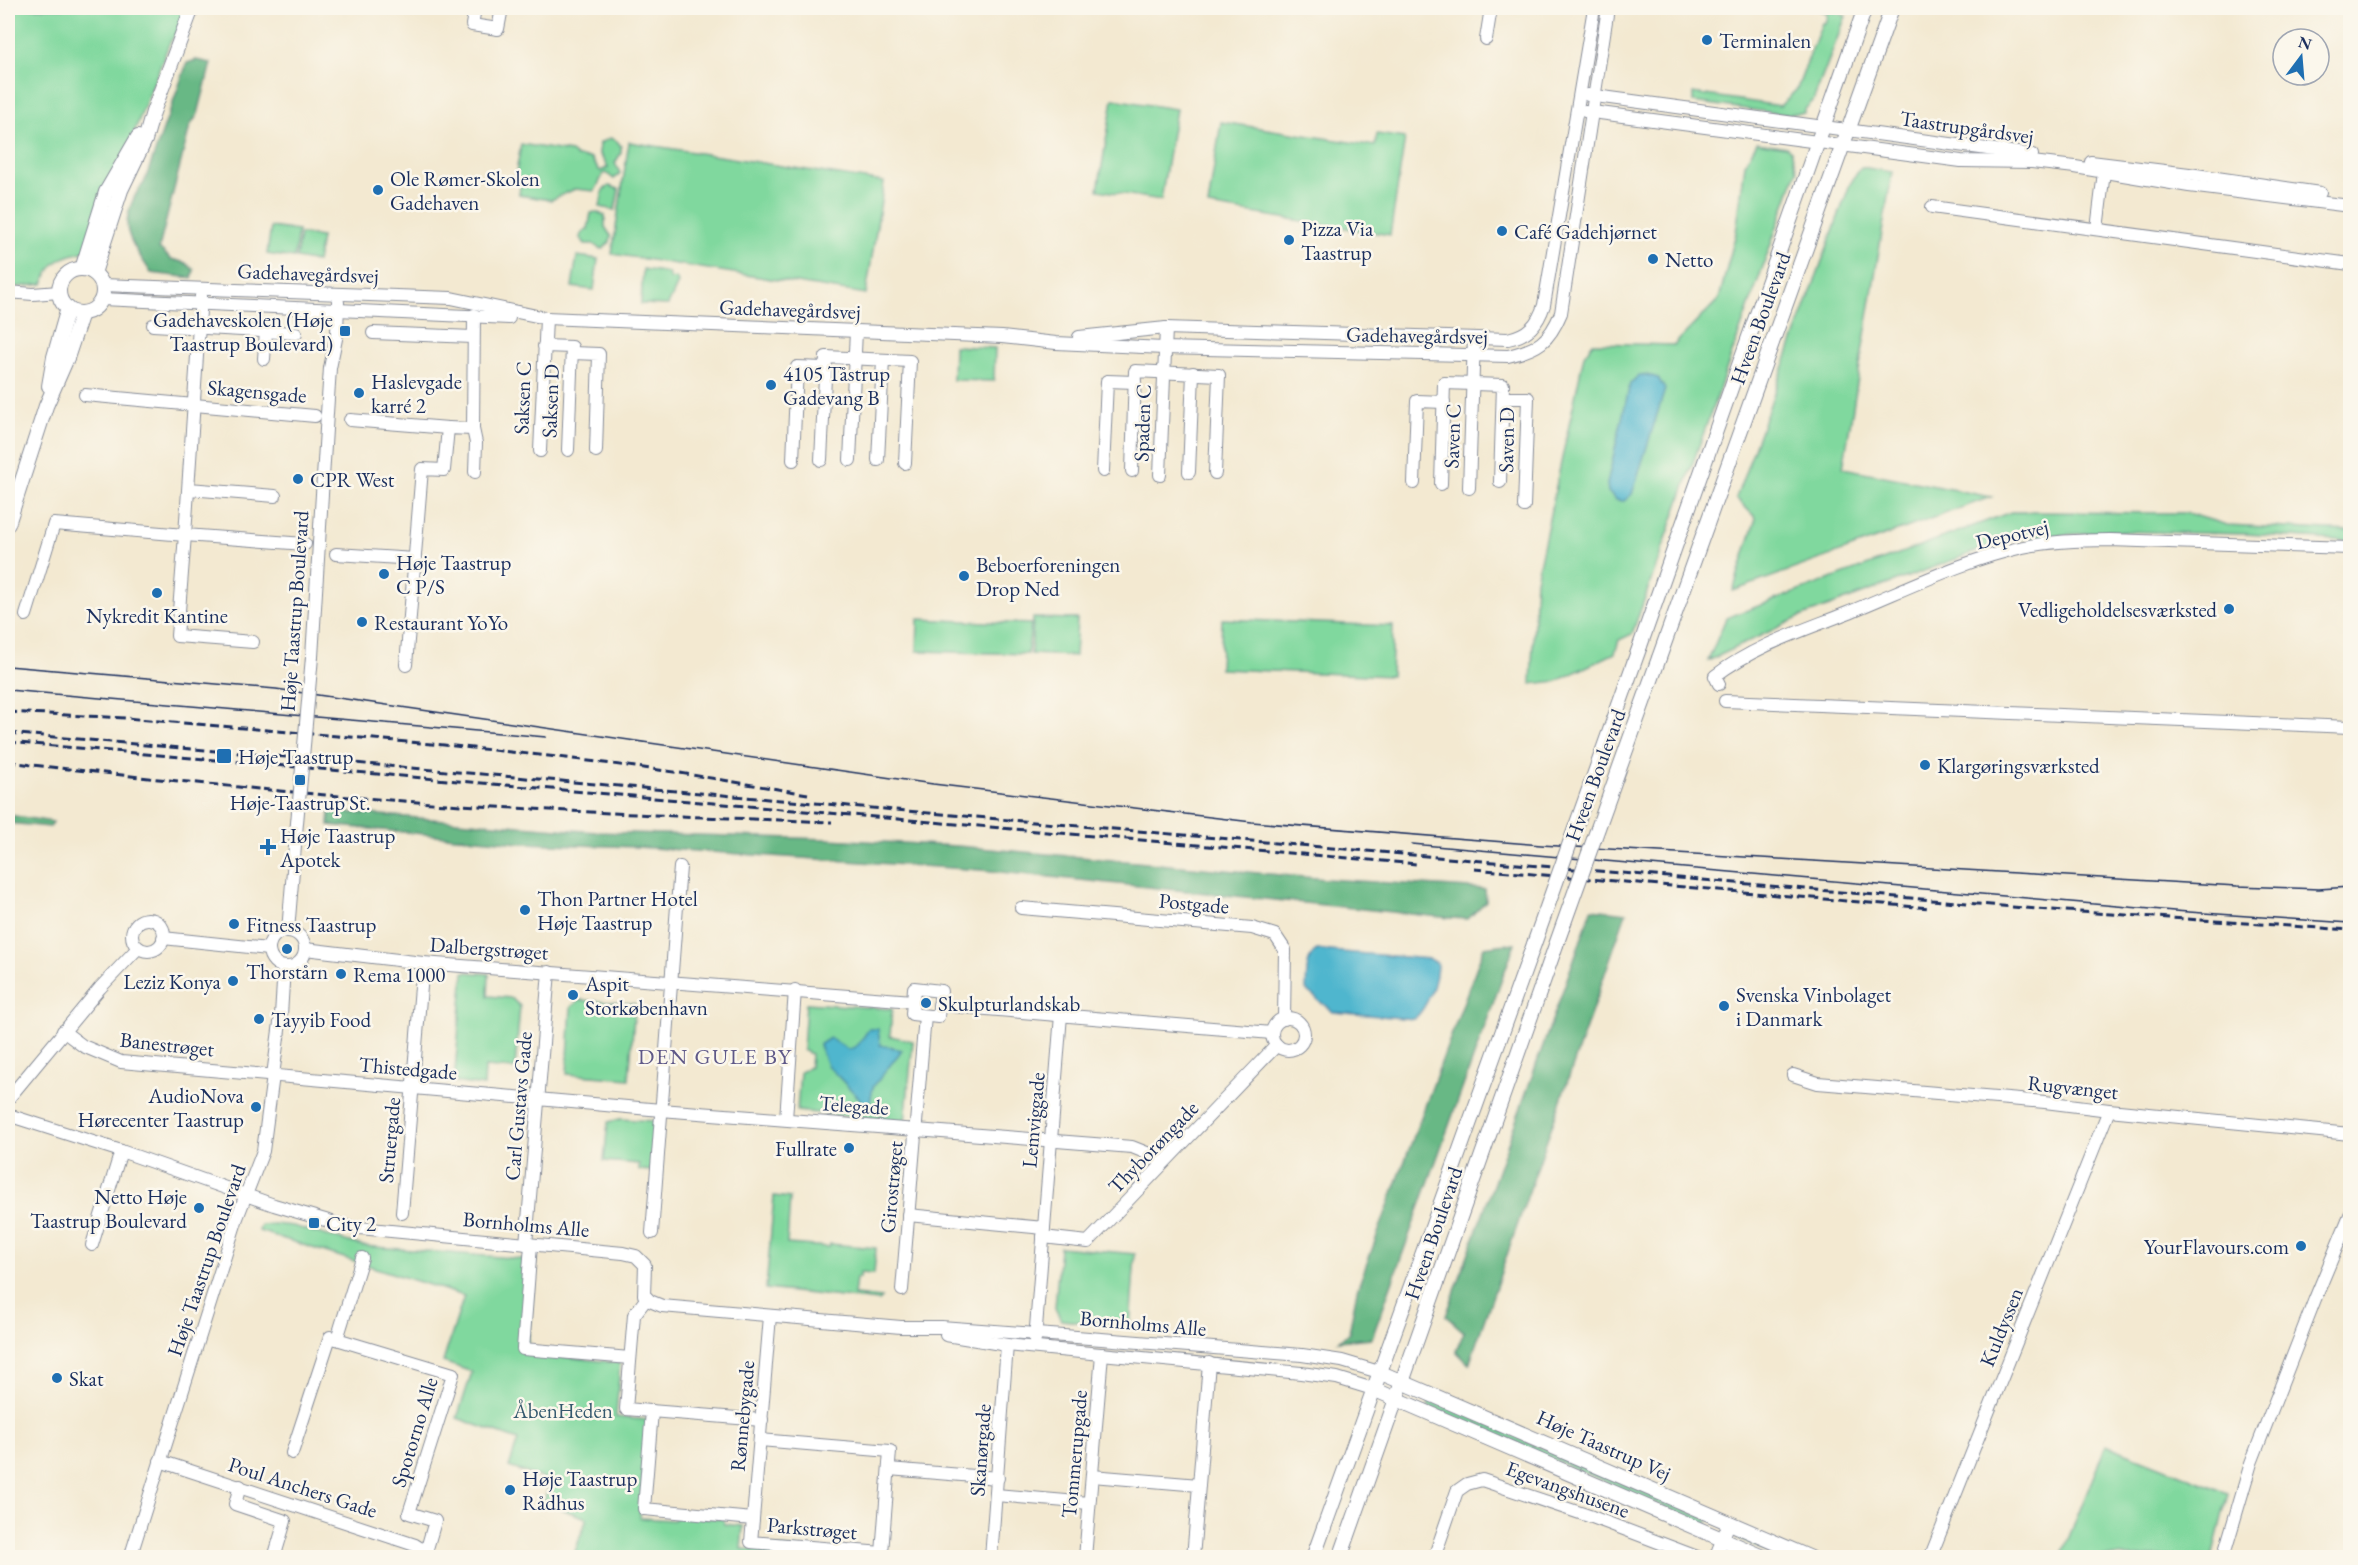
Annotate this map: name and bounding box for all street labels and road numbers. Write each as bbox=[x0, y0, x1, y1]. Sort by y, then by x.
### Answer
street label: Taastrupgårdsvej bbox=[1899, 104, 2035, 150]
street label: Hveen Boulevard bbox=[1724, 248, 1797, 388]
street label: Gadehavegårdsvej bbox=[237, 257, 379, 289]
street label: Gadehavegårdsvej bbox=[719, 293, 861, 325]
street label: Gadehavegårdsvej bbox=[1346, 320, 1488, 350]
street label: Saksen C bbox=[507, 361, 537, 435]
street label: Saksen D bbox=[535, 363, 565, 438]
street label: Skagensgade bbox=[206, 373, 308, 409]
street label: Spaden C bbox=[1127, 384, 1157, 462]
street label: Saven C bbox=[1437, 403, 1467, 469]
street label: Saven D bbox=[1492, 407, 1520, 473]
street label: Høje Taastrup Boulevard bbox=[274, 509, 315, 712]
street label: Depotvej bbox=[1973, 513, 2051, 555]
street label: Hveen Boulevard bbox=[1559, 705, 1632, 845]
street label: Postgade bbox=[1158, 886, 1230, 920]
street label: Dalbergstrøget bbox=[429, 930, 550, 966]
street label: Banestrøget bbox=[119, 1026, 216, 1062]
street label: Carl Gustavs Gade bbox=[498, 1030, 538, 1182]
street label: Thistedgade bbox=[358, 1050, 458, 1086]
street label: Rugvænget bbox=[2026, 1069, 2120, 1105]
street label: Lemviggade bbox=[1015, 1071, 1051, 1169]
street label: Telegade bbox=[818, 1089, 890, 1121]
street label: Thyborøngade bbox=[1102, 1095, 1204, 1199]
street label: Struergade bbox=[372, 1096, 406, 1184]
street label: Girostrøget bbox=[874, 1139, 909, 1234]
street label: Høje Taastrup Boulevard bbox=[160, 1160, 252, 1360]
street label: Hveen Boulevard bbox=[1398, 1163, 1469, 1303]
street label: Bornholms Alle bbox=[462, 1205, 590, 1243]
street label: Kuldyssen bbox=[1973, 1283, 2029, 1371]
street label: Bornholms Alle bbox=[1079, 1304, 1207, 1342]
street label: Rønnebygade bbox=[724, 1359, 760, 1473]
street label: Spotorno Alle bbox=[384, 1374, 444, 1490]
street label: Tommerupgade bbox=[1055, 1389, 1093, 1519]
street label: Skanørgade bbox=[963, 1403, 997, 1497]
street label: Høje Taastrup Vej bbox=[1533, 1403, 1675, 1487]
street label: Poul Anchers Gade bbox=[225, 1450, 381, 1524]
street label: Egevangshusene bbox=[1503, 1454, 1633, 1524]
street label: Parkstrøget bbox=[766, 1511, 859, 1545]

